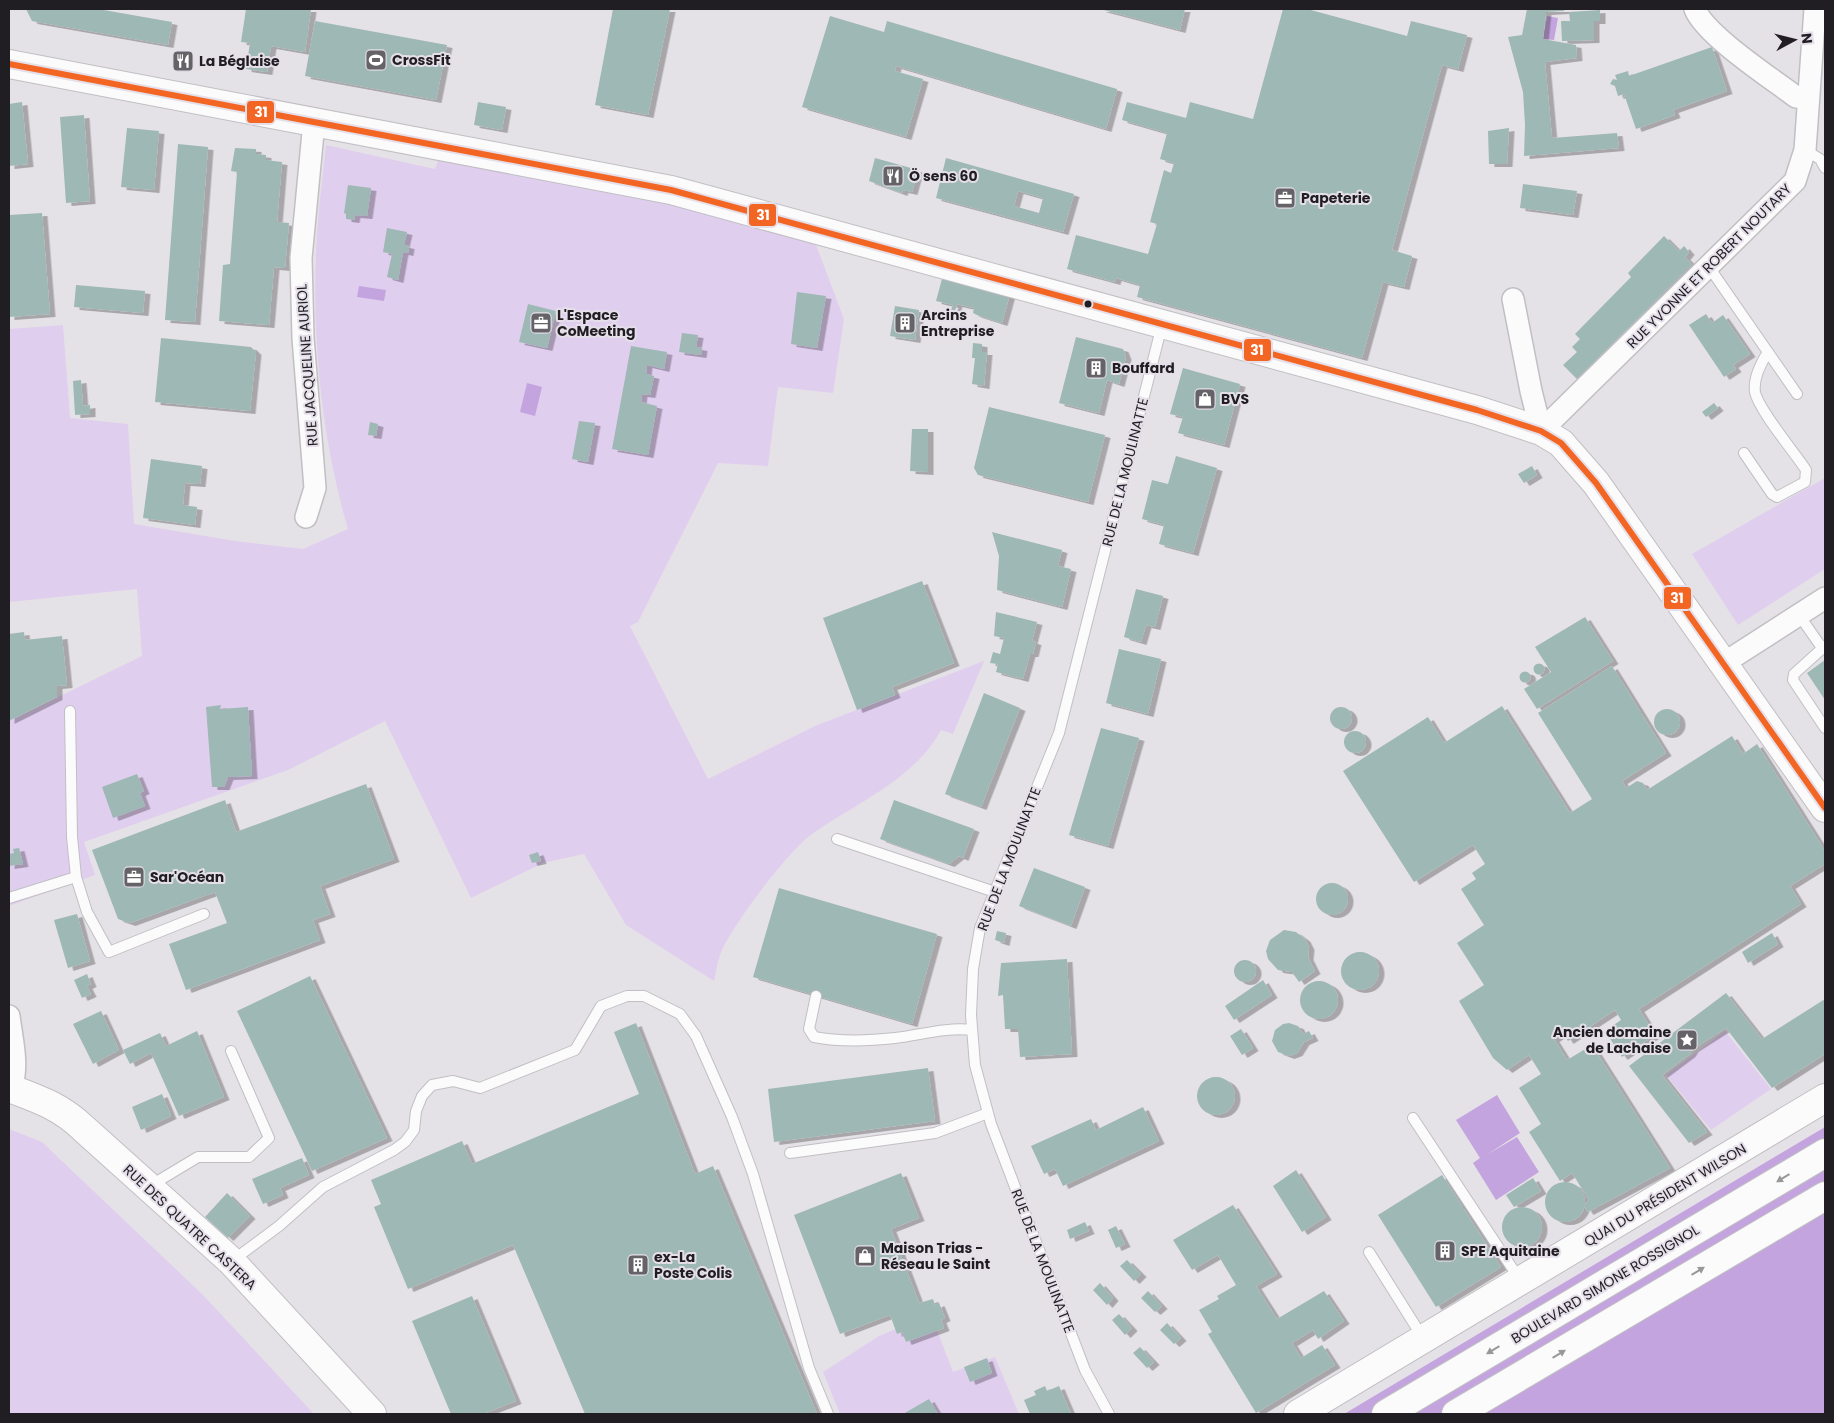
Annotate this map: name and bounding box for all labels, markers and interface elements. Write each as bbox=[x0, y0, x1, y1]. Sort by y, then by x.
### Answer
north arrow bbox=[1769, 15, 1819, 65]
text: N bbox=[1796, 32, 1817, 45]
sports icon: CrossFit bbox=[364, 48, 388, 72]
restaurant icon: La Béglaise bbox=[171, 49, 195, 73]
place label: CrossFit bbox=[392, 50, 451, 70]
place label: La Béglaise bbox=[199, 51, 280, 71]
line badge: 31 bbox=[246, 100, 275, 124]
text: 31 bbox=[254, 102, 268, 122]
restaurant icon: Ö sens 60 bbox=[881, 164, 905, 188]
place label: Ö sens 60 bbox=[909, 166, 978, 186]
street label: RUE YVONNE ET ROBERT NOUTARY bbox=[1622, 179, 1796, 353]
office icon: Papeterie bbox=[1273, 186, 1297, 210]
place label: Papeterie bbox=[1301, 188, 1371, 208]
line badge: 31 bbox=[748, 203, 777, 227]
text: 31 bbox=[756, 205, 770, 225]
street label: RUE JACQUELINE AURIOL bbox=[291, 283, 323, 447]
unlabelled marker bbox=[1083, 299, 1093, 309]
place label: L'Espace CoMeeting bbox=[557, 305, 635, 341]
place label: Arcins Entreprise bbox=[921, 305, 995, 341]
office icon: L'Espace CoMeeting bbox=[529, 311, 553, 335]
building icon: Arcins Entreprise bbox=[893, 311, 917, 335]
line badge: 31 bbox=[1243, 338, 1272, 362]
text: 31 bbox=[1250, 340, 1264, 360]
building icon: Bouffard bbox=[1084, 356, 1108, 380]
place label: Bouffard bbox=[1112, 358, 1175, 378]
shop icon: BVS bbox=[1193, 387, 1217, 411]
place label: BVS bbox=[1221, 389, 1249, 409]
street label: RUE DE LA MOULINATTE bbox=[1097, 396, 1153, 548]
line badge: 31 bbox=[1663, 586, 1692, 610]
text: 31 bbox=[1670, 588, 1684, 608]
street label: RUE DE LA MOULINATTE bbox=[972, 784, 1046, 934]
office icon: Sar'Océan bbox=[122, 865, 146, 889]
place label: Sar'Océan bbox=[150, 867, 224, 887]
place label: Ancien domaine de Lachaise bbox=[1553, 1022, 1671, 1058]
place icon: Ancien domaine de Lachaise bbox=[1675, 1028, 1699, 1052]
street label: QUAI DU PRÉSIDENT WILSON bbox=[1580, 1139, 1750, 1251]
street label: RUE DES QUATRE CASTERA bbox=[119, 1160, 261, 1294]
one-way arrow bbox=[1777, 1174, 1790, 1183]
street label: RUE DE LA MOULINATTE bbox=[1006, 1186, 1080, 1336]
street label: BOULEVARD SIMONE ROSSIGNOL bbox=[1507, 1220, 1703, 1348]
place label: Maison Trias - Réseau le Saint bbox=[881, 1238, 991, 1274]
building icon: SPE Aquitaine bbox=[1433, 1239, 1457, 1263]
place label: SPE Aquitaine bbox=[1461, 1241, 1560, 1261]
shop icon: Maison Trias - Réseau le Saint bbox=[853, 1244, 877, 1268]
place label: ex-La Poste Colis bbox=[654, 1247, 733, 1283]
building icon: ex-La Poste Colis bbox=[626, 1253, 650, 1277]
one-way arrow bbox=[1692, 1266, 1705, 1275]
one-way arrow bbox=[1487, 1346, 1500, 1355]
one-way arrow bbox=[1552, 1349, 1565, 1358]

